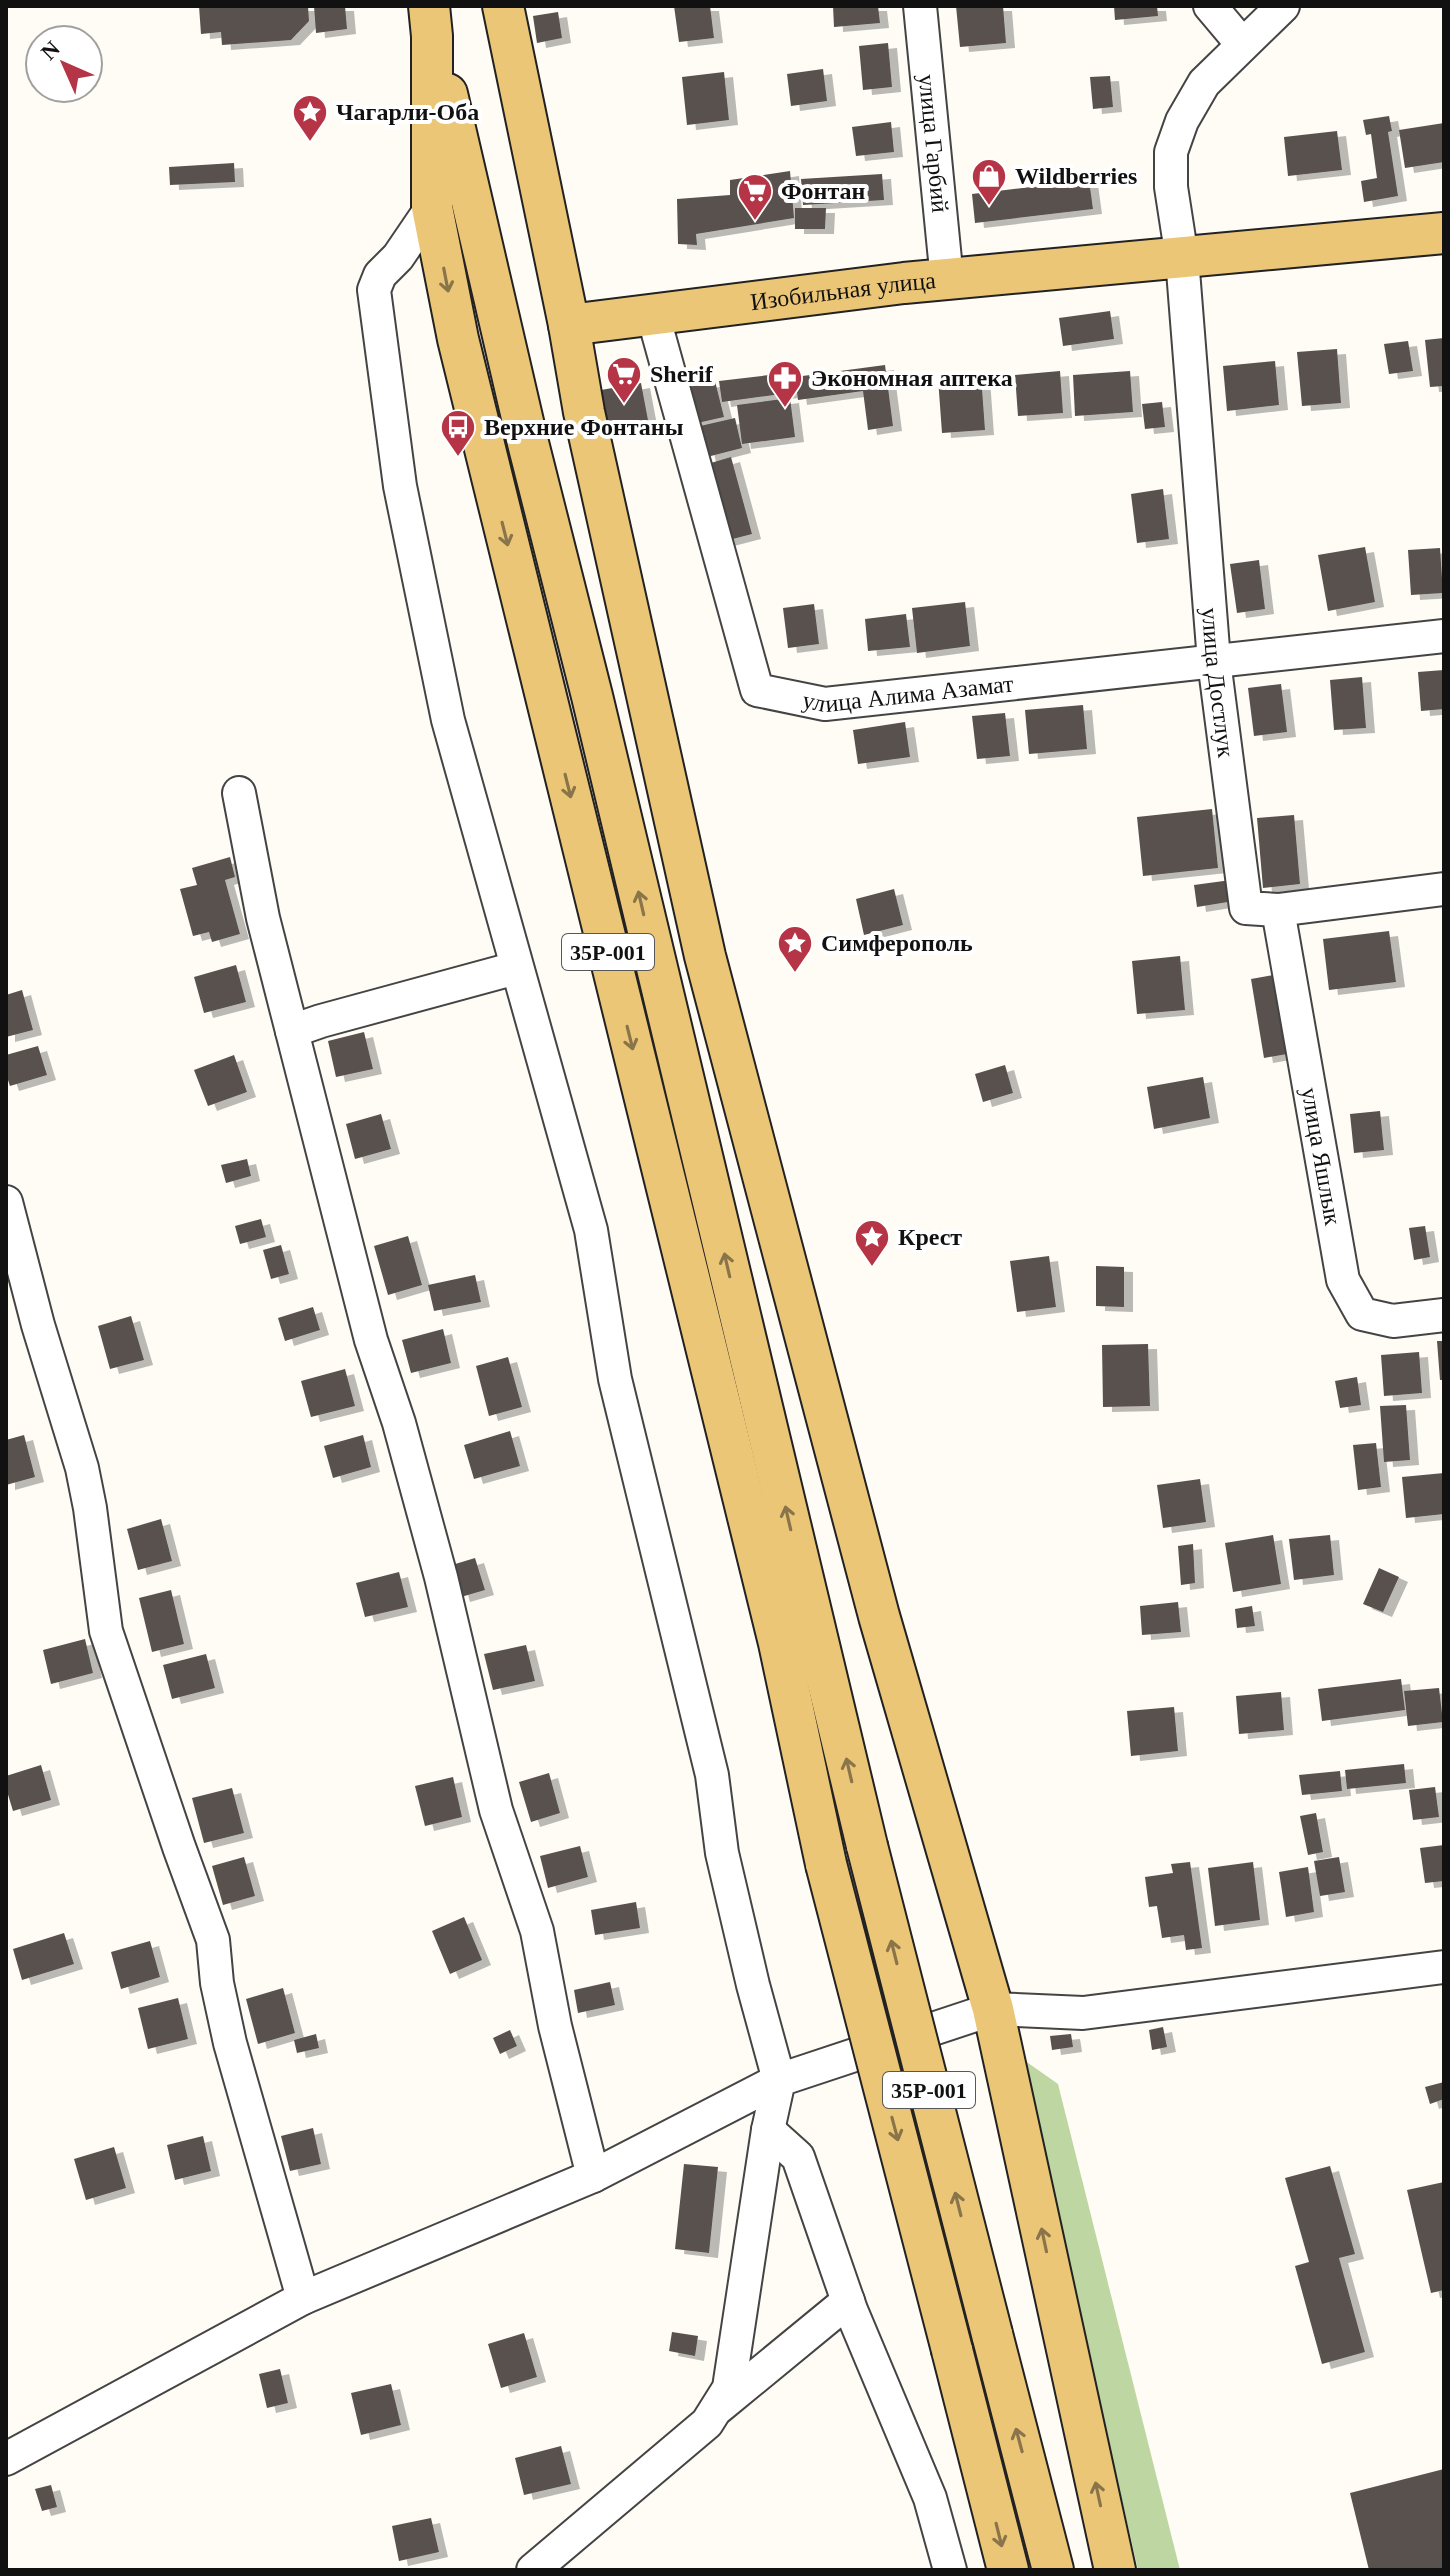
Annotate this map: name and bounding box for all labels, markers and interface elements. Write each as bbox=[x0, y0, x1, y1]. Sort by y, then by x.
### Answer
north arrow bbox=[24, 24, 104, 104]
text: N bbox=[36, 36, 65, 65]
street label: улица Гарбий bbox=[914, 73, 953, 214]
place icon: Чагарли-Оба bbox=[291, 93, 329, 143]
place label: Чагарли-Оба bbox=[336, 99, 479, 125]
shop icon: Wildberries bbox=[970, 157, 1008, 207]
place label: Wildberries bbox=[1015, 163, 1137, 189]
supermarket icon: Фонтан bbox=[736, 172, 774, 222]
place label: Фонтан bbox=[781, 178, 866, 204]
one-way arrow bbox=[440, 267, 455, 293]
street label: Изобильная улица bbox=[749, 267, 937, 315]
supermarket icon: Sherif bbox=[605, 355, 643, 405]
pharmacy icon: Экономная аптека bbox=[766, 359, 804, 409]
place label: Sherif bbox=[650, 361, 714, 387]
place label: Экономная аптека bbox=[811, 365, 1013, 391]
bus stop icon: Верхние Фонтаны bbox=[439, 408, 477, 458]
place label: Верхние Фонтаны bbox=[484, 414, 684, 440]
one-way arrow bbox=[498, 520, 513, 546]
street label: улица Достлук bbox=[1197, 607, 1239, 759]
street label: улица Алима Азамат bbox=[800, 670, 1015, 717]
one-way arrow bbox=[561, 772, 576, 798]
one-way arrow bbox=[633, 890, 648, 916]
place icon: Симферополь bbox=[776, 924, 814, 974]
place label: Симферополь bbox=[821, 930, 973, 956]
road number: 35Р-001 bbox=[562, 934, 654, 970]
one-way arrow bbox=[624, 1025, 639, 1051]
street label: улица Яшлык bbox=[1296, 1085, 1346, 1228]
place icon: Крест bbox=[853, 1218, 891, 1268]
place label: Крест bbox=[898, 1224, 962, 1250]
one-way arrow bbox=[719, 1252, 734, 1278]
one-way arrow bbox=[780, 1505, 795, 1531]
one-way arrow bbox=[840, 1758, 855, 1784]
one-way arrow bbox=[885, 1940, 900, 1965]
road number: 35Р-001 bbox=[883, 2072, 975, 2108]
one-way arrow bbox=[888, 2115, 903, 2141]
one-way arrow bbox=[950, 2191, 965, 2217]
one-way arrow bbox=[1036, 2227, 1051, 2253]
one-way arrow bbox=[1011, 2428, 1026, 2454]
one-way arrow bbox=[1090, 2481, 1105, 2507]
one-way arrow bbox=[992, 2521, 1007, 2547]

